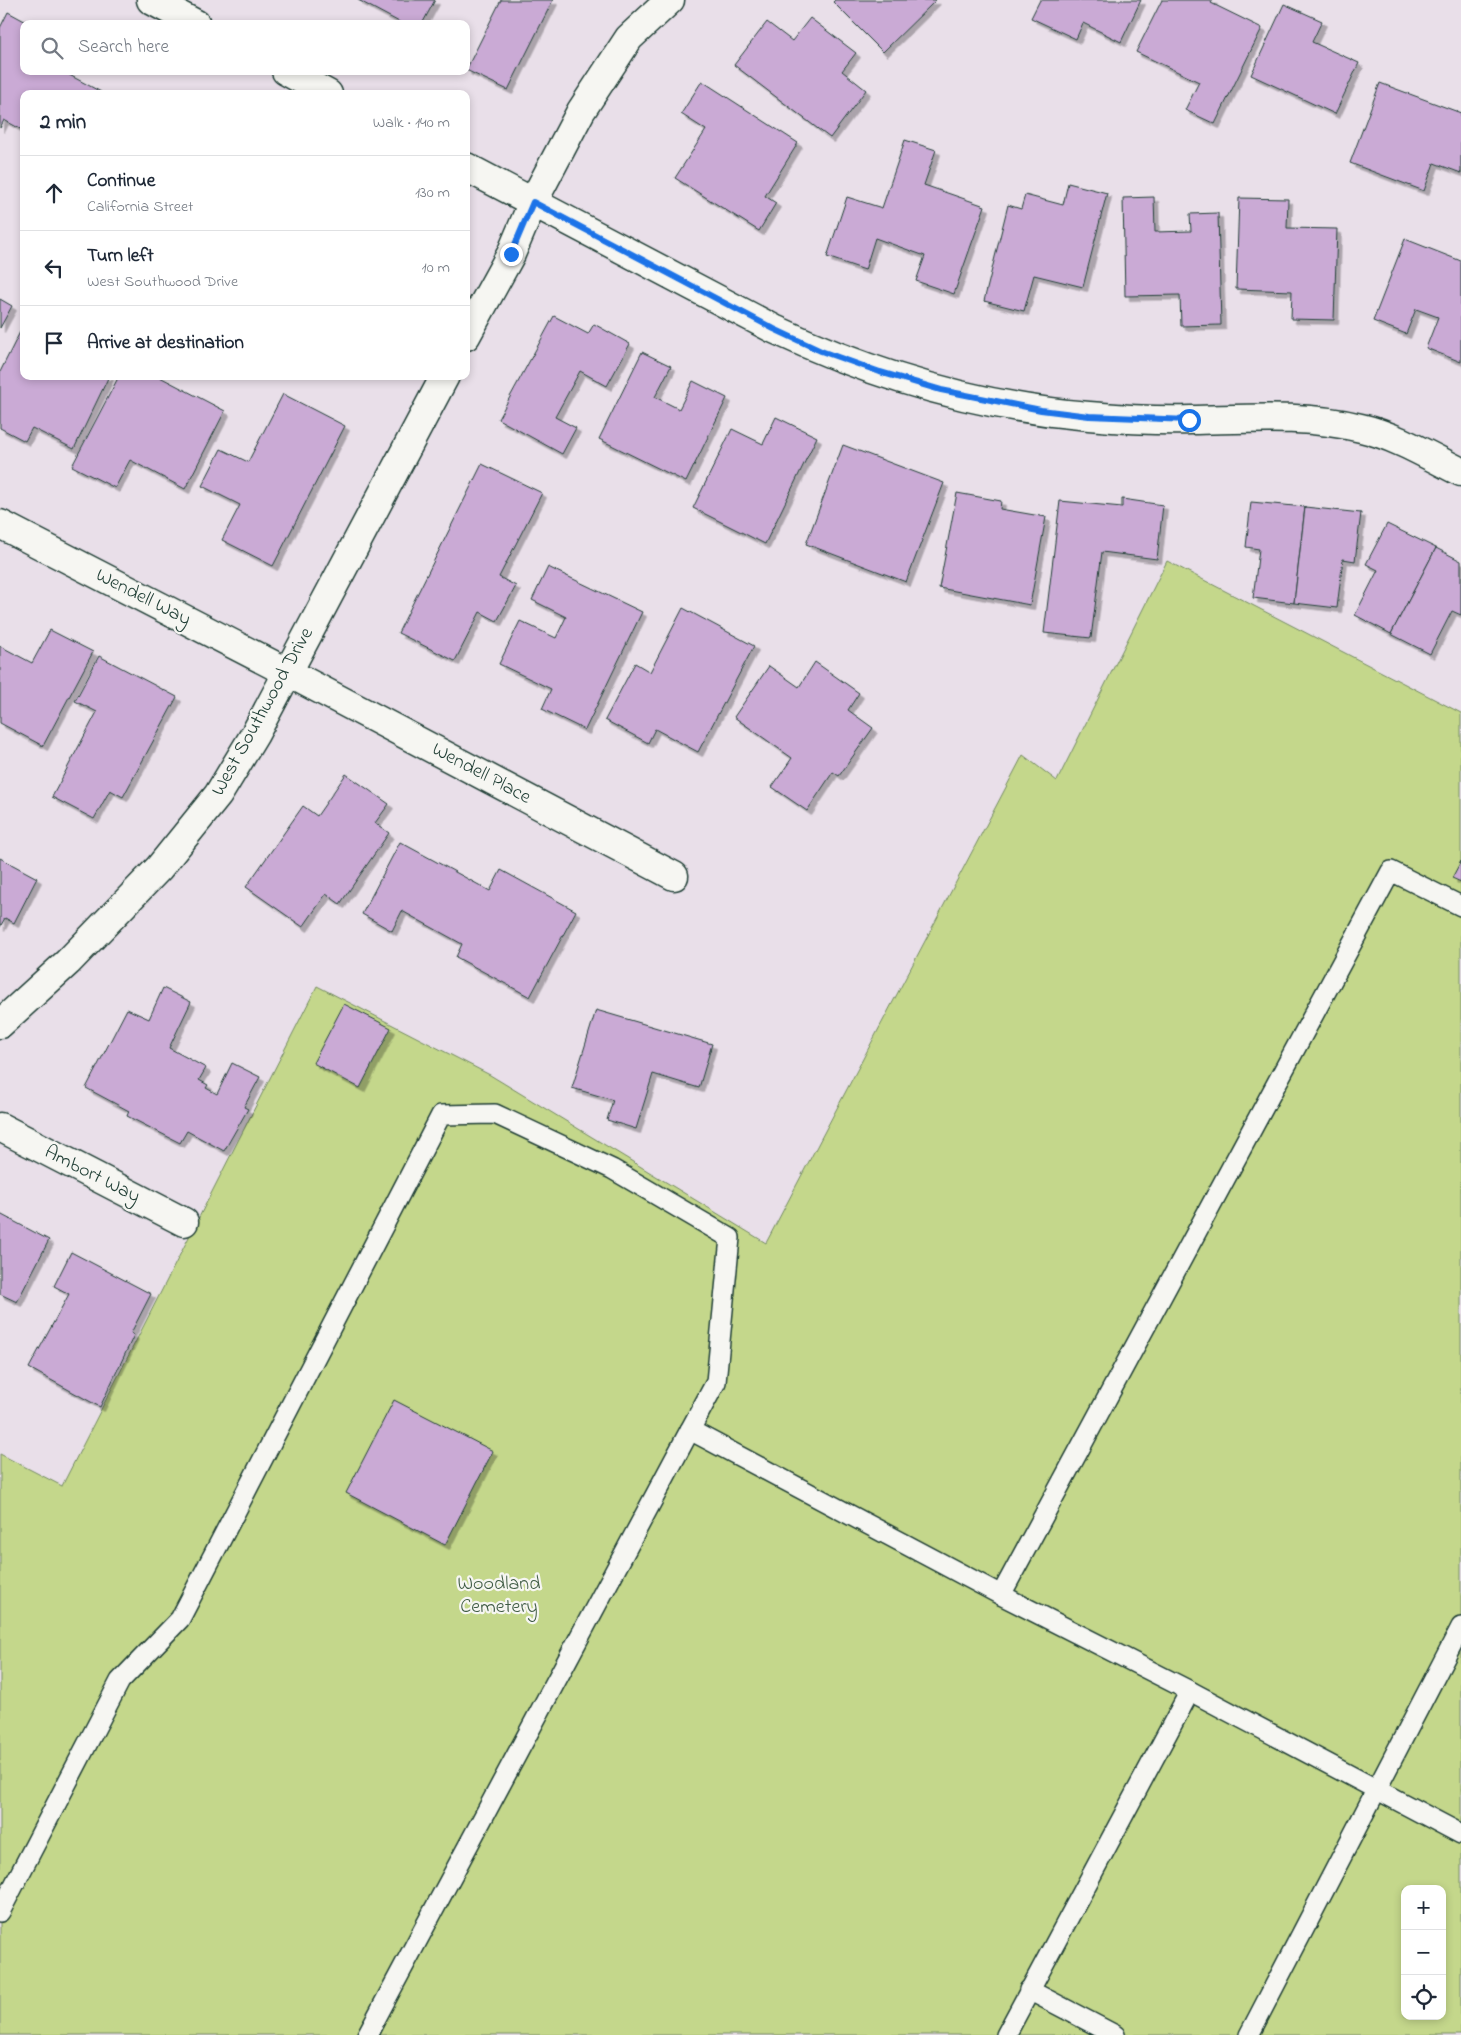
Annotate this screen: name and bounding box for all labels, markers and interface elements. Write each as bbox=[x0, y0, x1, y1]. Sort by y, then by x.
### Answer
search box bbox=[20, 20, 470, 75]
icon: search bbox=[38, 34, 66, 62]
text: Search here bbox=[78, 34, 169, 61]
text: 2 min bbox=[40, 108, 86, 138]
text: Walk · 140 m bbox=[373, 111, 450, 135]
text: Continue bbox=[87, 168, 155, 195]
icon: ahead bbox=[40, 179, 68, 207]
text: 130 m bbox=[415, 181, 450, 205]
text: California Street bbox=[87, 195, 193, 219]
text: Turn left bbox=[87, 243, 154, 270]
route end bbox=[500, 243, 523, 266]
icon: left bbox=[40, 254, 68, 282]
text: 10 m bbox=[422, 256, 450, 280]
text: West Southwood Drive bbox=[87, 270, 238, 294]
icon: arrive bbox=[40, 329, 68, 357]
text: Arrive at destination bbox=[87, 330, 244, 357]
route start bbox=[1178, 409, 1201, 432]
street label: Wendell Way bbox=[90, 562, 196, 634]
street label: West Southwood Drive bbox=[205, 622, 321, 802]
street label: Wendell Place bbox=[426, 736, 536, 812]
street label: Ambort Way bbox=[39, 1138, 145, 1212]
park label: Woodland Cemetery bbox=[458, 1570, 540, 1622]
map controls bbox=[1401, 1885, 1446, 2020]
button: + bbox=[1401, 1885, 1446, 1930]
button: − bbox=[1401, 1930, 1446, 1975]
button: locate bbox=[1401, 1975, 1446, 2020]

